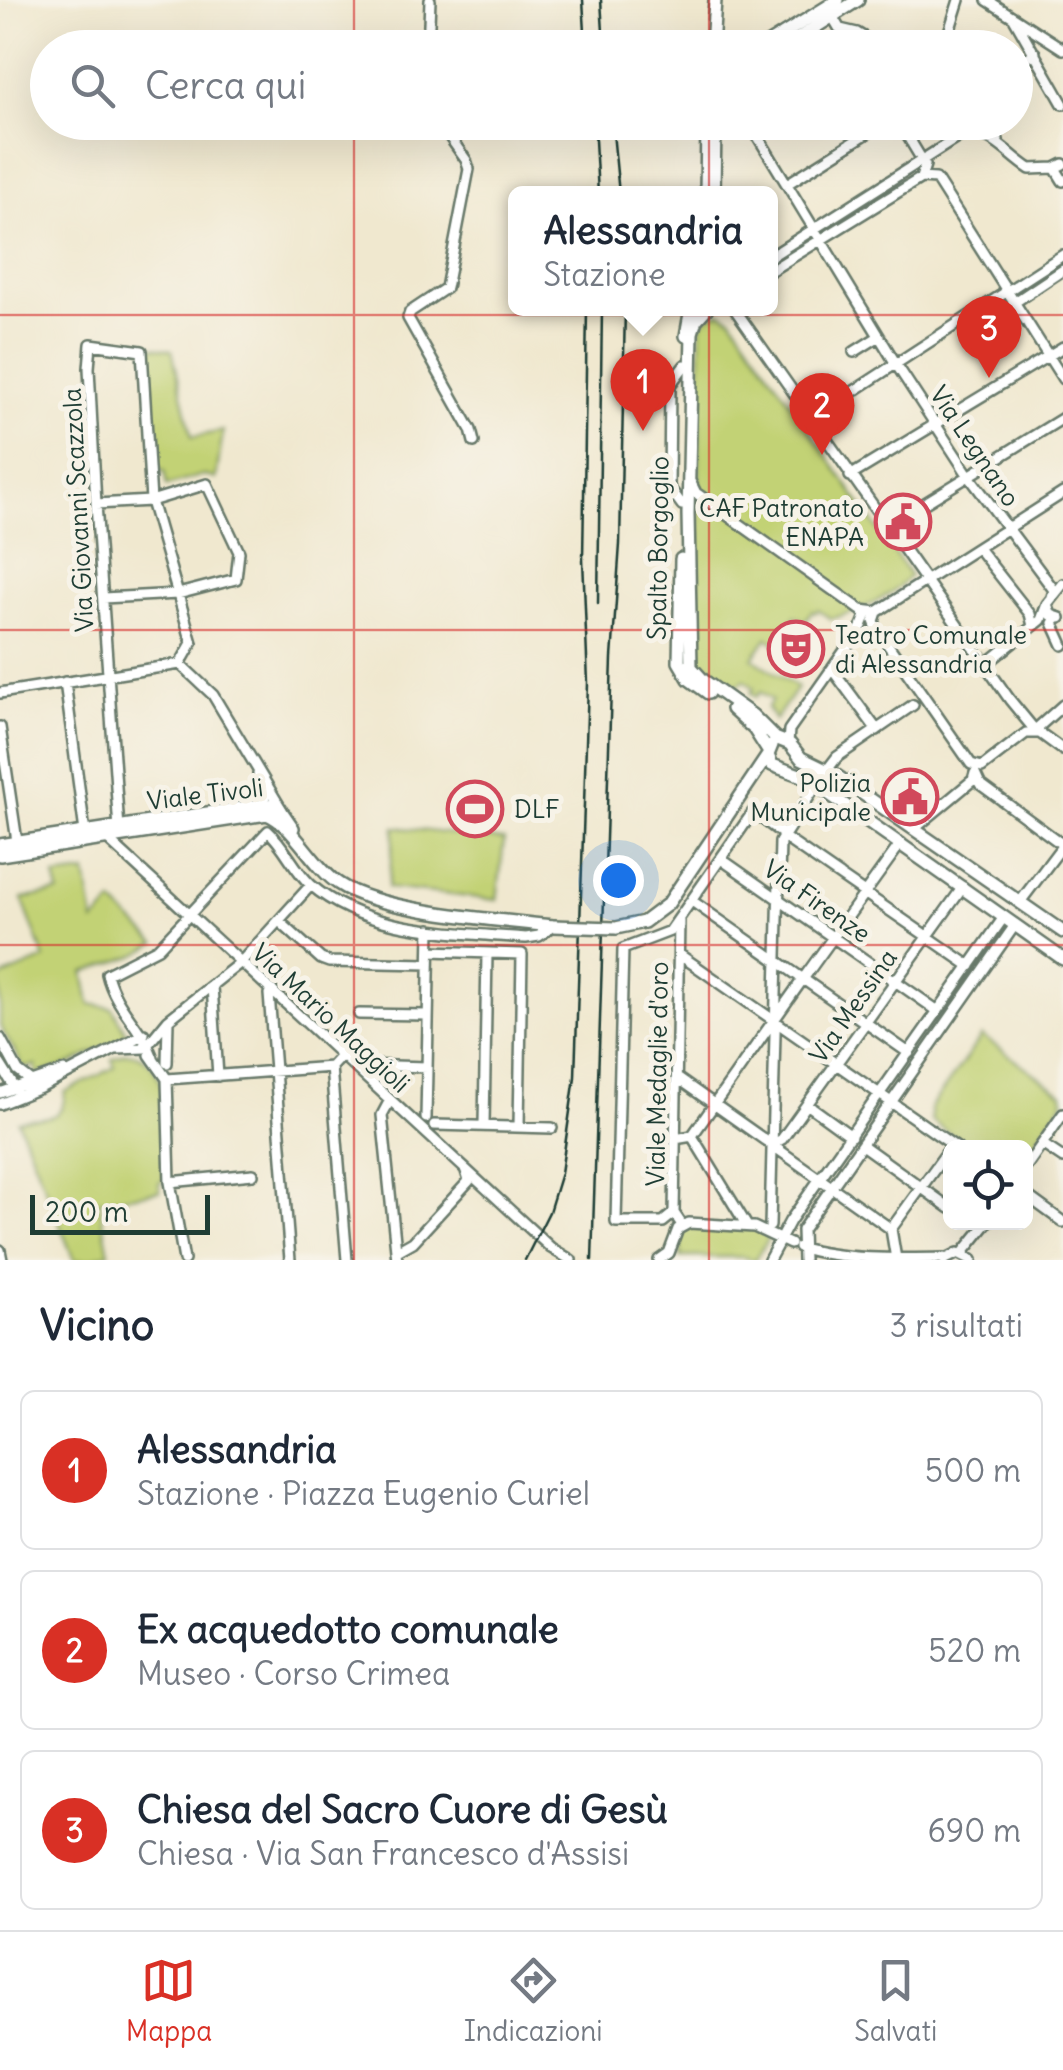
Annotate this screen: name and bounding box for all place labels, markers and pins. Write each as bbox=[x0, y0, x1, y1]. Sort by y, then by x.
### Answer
pin: 3 bbox=[956, 296, 1022, 378]
pin: 1 bbox=[610, 348, 676, 431]
pin: 2 bbox=[790, 372, 854, 455]
place label: CAF Patronato ENAPA bbox=[699, 492, 864, 553]
public building icon: CAF Patronato ENAPA bbox=[873, 492, 933, 552]
theatre icon: Teatro Comunale di Alessandria bbox=[766, 619, 826, 679]
place label: Teatro Comunale di Alessandria bbox=[835, 619, 1027, 680]
place label: Polizia Municipale bbox=[750, 767, 871, 828]
public building icon: Polizia Municipale bbox=[880, 767, 940, 827]
sports icon: DLF bbox=[445, 779, 505, 839]
place label: DLF bbox=[514, 793, 559, 825]

